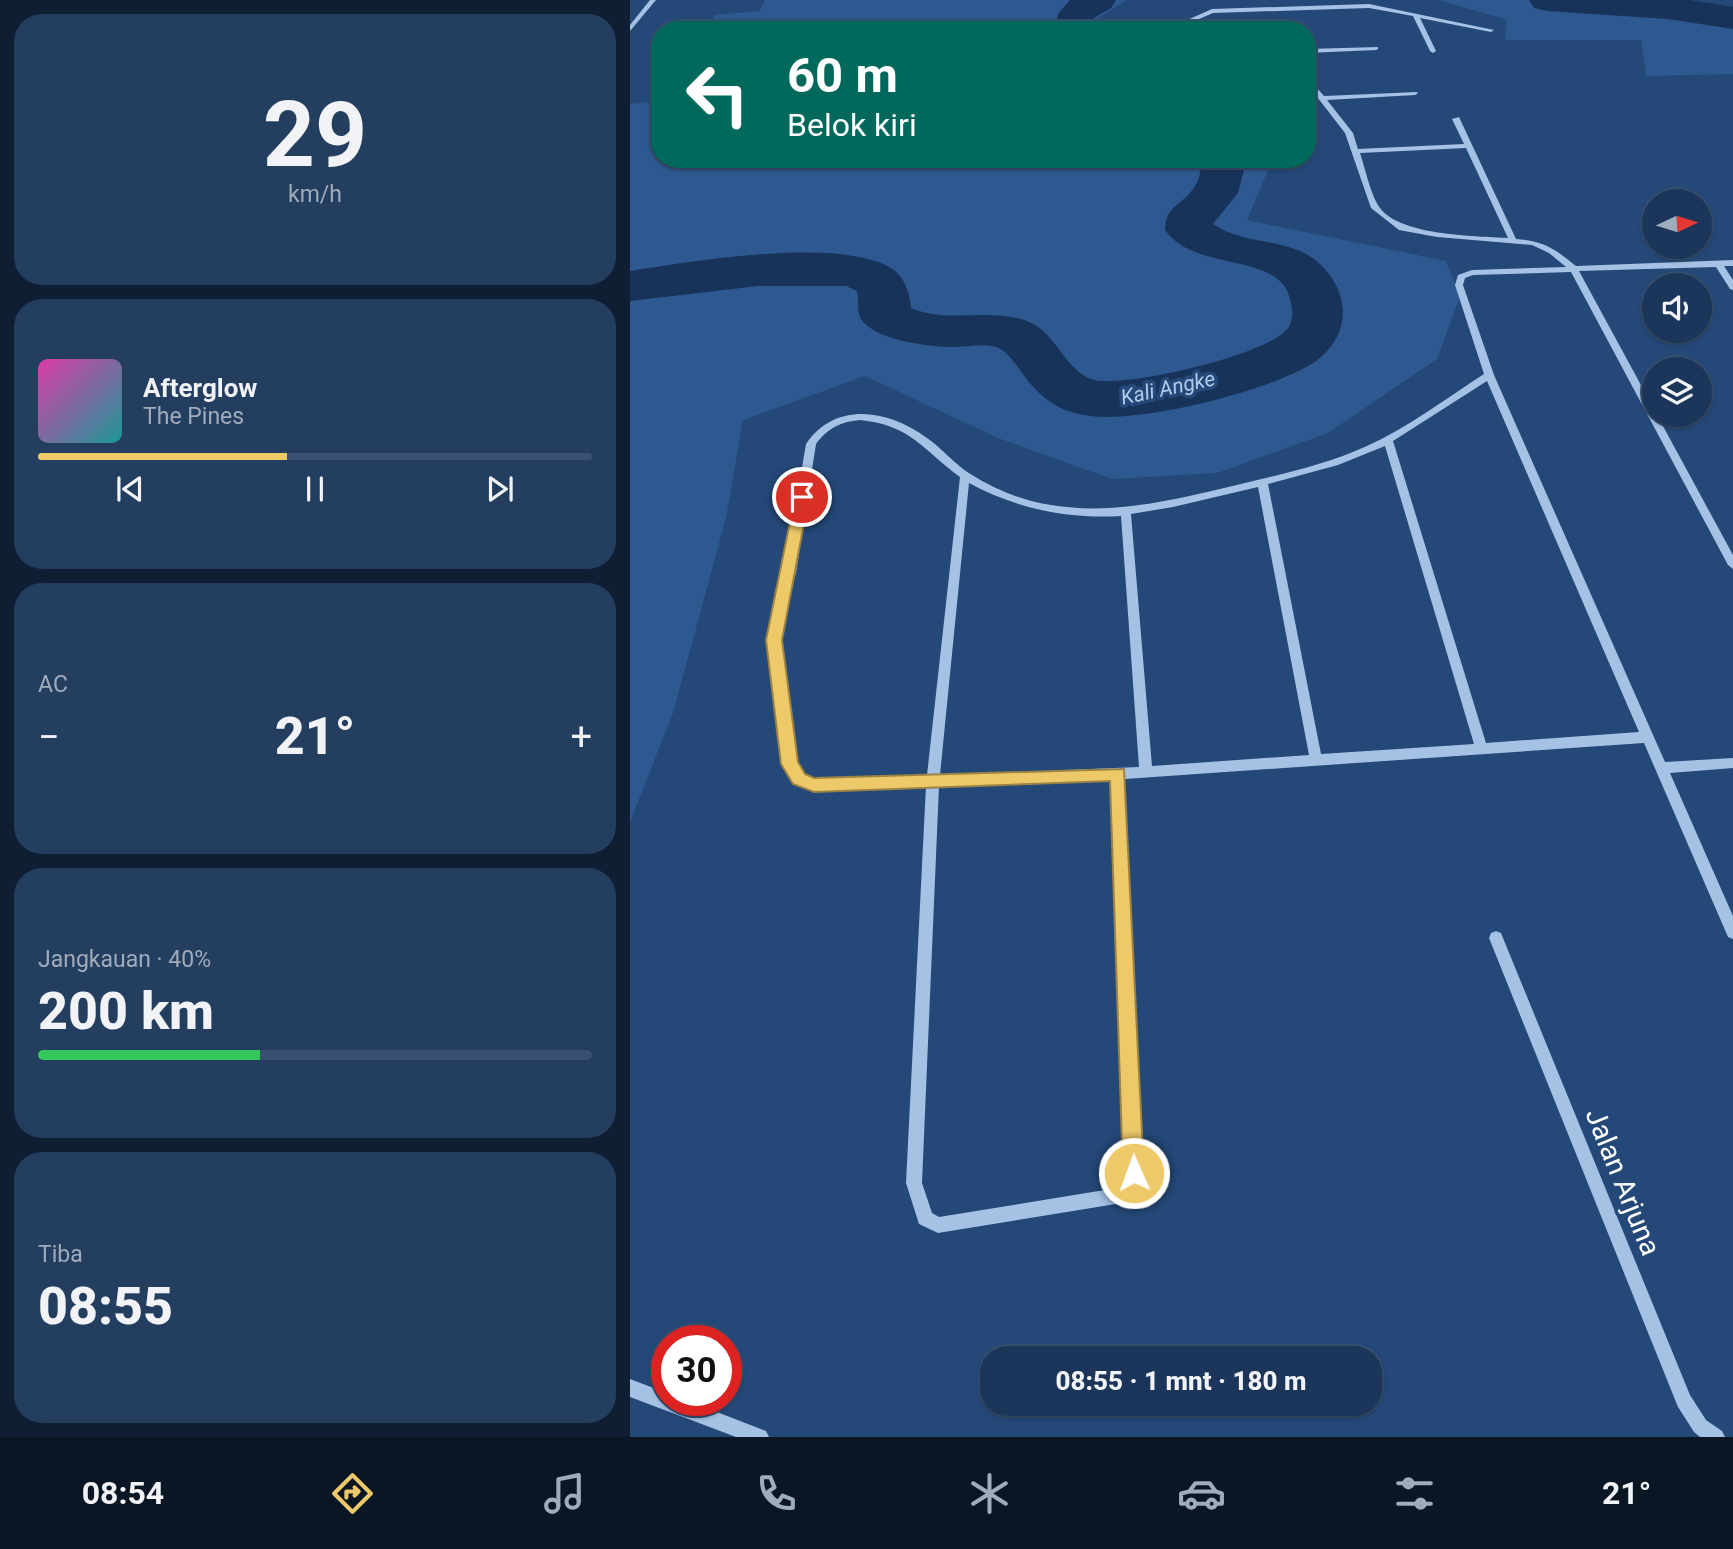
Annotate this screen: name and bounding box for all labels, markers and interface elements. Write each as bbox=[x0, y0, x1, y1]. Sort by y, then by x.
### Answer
text: 60 m bbox=[787, 47, 898, 104]
icon: left bbox=[672, 49, 763, 140]
text: 29 bbox=[263, 82, 367, 188]
text: Belok kiri bbox=[787, 106, 917, 144]
text: km/h bbox=[288, 181, 342, 208]
north arrow bbox=[1642, 189, 1712, 259]
map controls bbox=[1642, 189, 1712, 427]
button: sound bbox=[1642, 273, 1712, 343]
button: layers bbox=[1642, 357, 1712, 427]
water label: Kali Angke bbox=[1119, 366, 1218, 410]
text: Afterglow bbox=[143, 373, 257, 403]
text: The Pines bbox=[143, 403, 244, 430]
pin bbox=[772, 467, 832, 527]
icon: previous bbox=[111, 470, 149, 508]
icon: pause bbox=[296, 470, 334, 508]
icon: next bbox=[481, 470, 519, 508]
icon: arrive bbox=[783, 478, 821, 516]
text: AC bbox=[38, 671, 68, 698]
text: 21° bbox=[275, 706, 355, 767]
text: − bbox=[38, 715, 60, 759]
text: + bbox=[570, 715, 592, 759]
text: Jangkauan · 40% bbox=[38, 946, 211, 973]
text: 200 km bbox=[38, 981, 214, 1042]
street label: Jalan Arjuna bbox=[1579, 1104, 1667, 1260]
position arrow bbox=[1097, 1136, 1171, 1210]
text: Tiba bbox=[38, 1241, 83, 1268]
text: 08:55 bbox=[38, 1276, 173, 1337]
speed limit sign: 30 bbox=[651, 1325, 742, 1416]
text: 08:55 · 1 mnt · 180 m bbox=[1056, 1366, 1306, 1396]
icon: directions bbox=[328, 1469, 377, 1518]
icon: music bbox=[540, 1469, 589, 1518]
icon: phone bbox=[752, 1469, 801, 1518]
icon: climate bbox=[965, 1469, 1014, 1518]
icon: car bbox=[1177, 1469, 1226, 1518]
icon: filters bbox=[1390, 1469, 1439, 1518]
text: 08:54 bbox=[82, 1474, 164, 1512]
text: 21° bbox=[1602, 1474, 1651, 1512]

